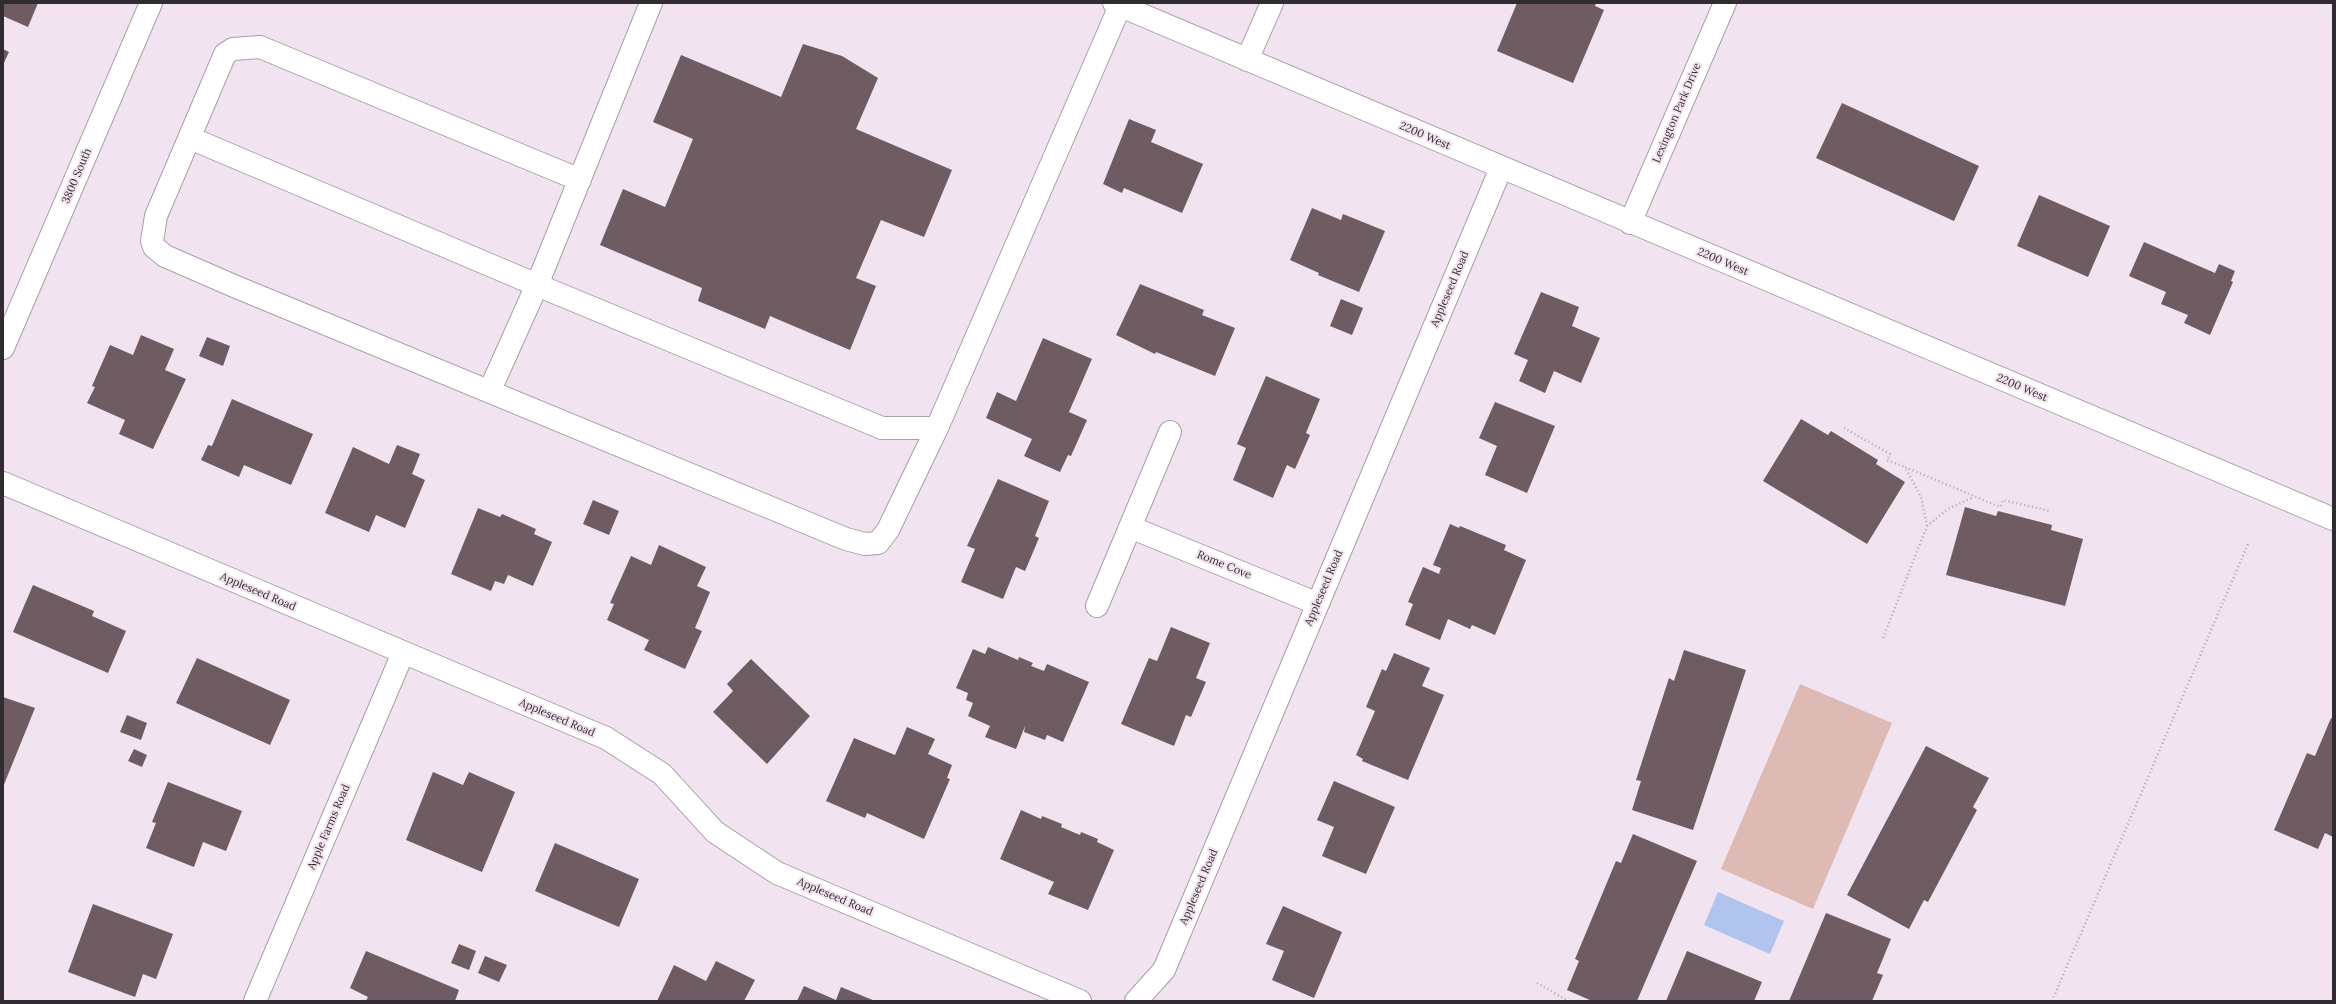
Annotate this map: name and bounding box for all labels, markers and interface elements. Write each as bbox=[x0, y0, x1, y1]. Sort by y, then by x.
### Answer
street label: Lexington Park Drive bbox=[1650, 61, 1704, 165]
street label: 2200 West bbox=[1397, 119, 1453, 153]
street label: 3800 South bbox=[59, 146, 95, 206]
street label: 2200 West bbox=[1695, 245, 1751, 279]
street label: Appleseed Road bbox=[1428, 249, 1472, 329]
street label: 2200 West bbox=[1994, 371, 2050, 405]
street label: Rome Cove bbox=[1195, 548, 1253, 582]
street label: Appleseed Road bbox=[1302, 548, 1346, 628]
street label: Appleseed Road bbox=[218, 570, 298, 614]
street label: Appleseed Road bbox=[517, 696, 597, 740]
street label: Apple Farms Road bbox=[305, 782, 353, 872]
street label: Appleseed Road bbox=[1177, 847, 1221, 927]
street label: Appleseed Road bbox=[795, 875, 875, 919]

